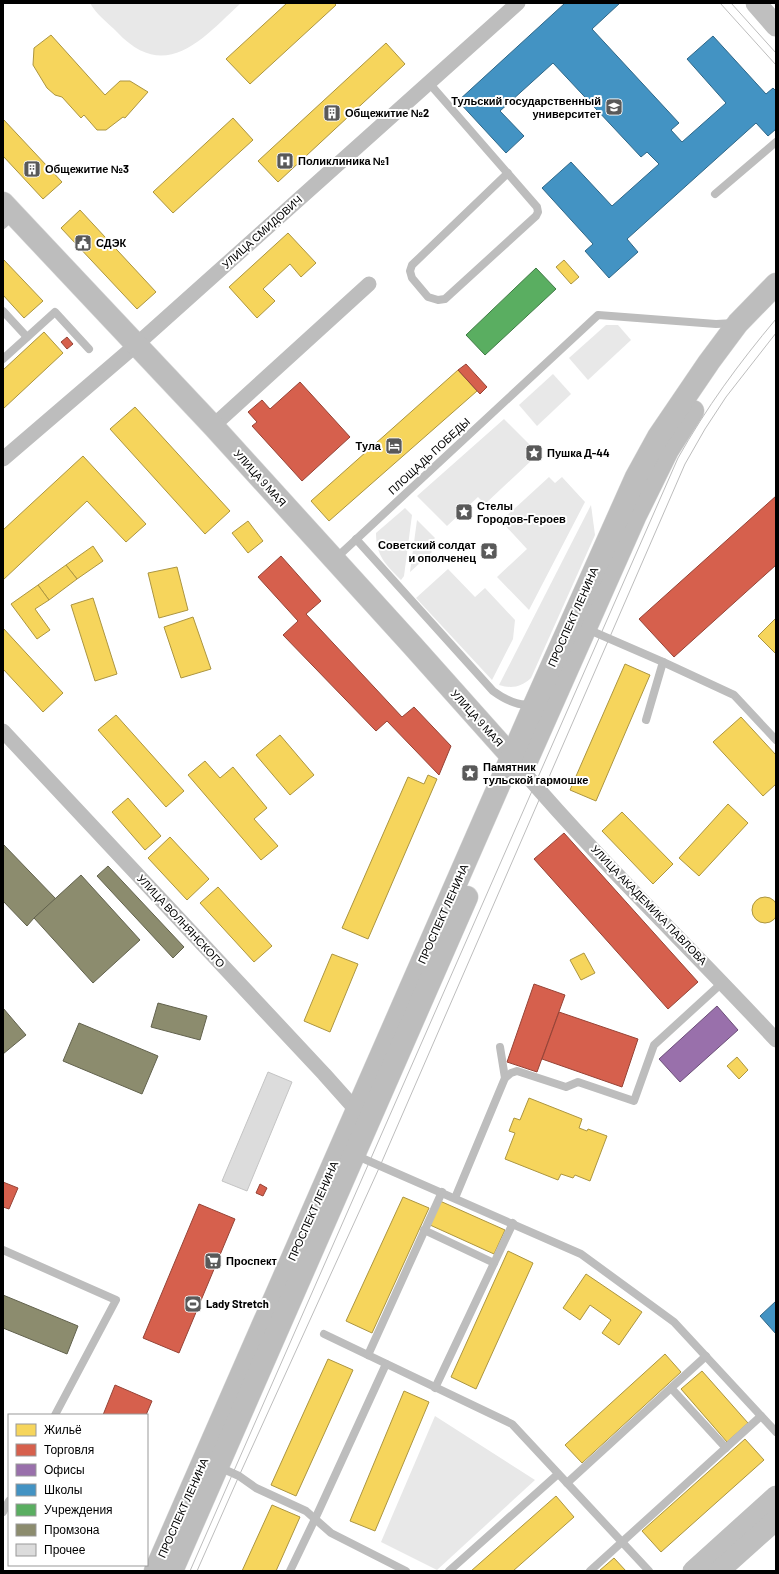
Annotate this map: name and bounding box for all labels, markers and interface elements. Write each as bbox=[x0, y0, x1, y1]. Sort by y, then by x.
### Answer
place label: Тульский государственный университет bbox=[451, 94, 602, 120]
school or university icon: Тульский государственный университет bbox=[604, 97, 624, 117]
building icon: Общежитие №2 bbox=[322, 103, 342, 123]
place label: Общежитие №2 bbox=[345, 106, 429, 119]
hospital icon: Поликлиника №1 bbox=[275, 151, 295, 171]
place label: Поликлиника №1 bbox=[298, 154, 389, 167]
building icon: Общежитие №3 bbox=[22, 159, 42, 179]
place label: Общежитие №3 bbox=[45, 162, 129, 175]
street label: УЛИЦА СМИДОВИЧ bbox=[219, 192, 304, 271]
public building icon: СДЭК bbox=[73, 233, 93, 253]
place label: СДЭК bbox=[96, 236, 126, 249]
street label: ПЛОЩАДЬ ПОБЕДЫ bbox=[385, 414, 472, 497]
hotel icon: Тула bbox=[384, 436, 404, 456]
place label: Тула bbox=[356, 439, 382, 452]
place icon: Пушка Д-44 bbox=[524, 443, 544, 463]
place label: Пушка Д-44 bbox=[547, 446, 610, 459]
street label: УЛИЦА 9 МАЯ bbox=[232, 447, 289, 509]
place label: Стелы Городов-Героев bbox=[477, 499, 566, 525]
place icon: Стелы Городов-Героев bbox=[454, 502, 474, 522]
place label: Советский солдат и ополченец bbox=[378, 538, 477, 564]
place icon: Советский солдат и ополченец bbox=[479, 541, 499, 561]
street label: ПРОСПЕКТ ЛЕНИНА bbox=[545, 564, 601, 669]
street label: УЛИЦА 9 МАЯ bbox=[449, 687, 506, 749]
place label: Памятник тульской гармошке bbox=[483, 760, 588, 786]
place icon: Памятник тульской гармошке bbox=[460, 763, 480, 783]
street label: УЛИЦА АКАДЕМИКА ПАВЛОВА bbox=[589, 842, 710, 968]
street label: ПРОСПЕКТ ЛЕНИНА bbox=[415, 861, 471, 966]
street label: УЛИЦА ВОЛНЯНСКОГО bbox=[135, 871, 228, 970]
street label: ПРОСПЕКТ ЛЕНИНА bbox=[285, 1158, 341, 1263]
supermarket icon: Проспект bbox=[203, 1251, 223, 1271]
place label: Проспект bbox=[226, 1254, 278, 1267]
sports icon: Lady Stretch bbox=[183, 1294, 203, 1314]
place label: Lady Stretch bbox=[206, 1297, 269, 1310]
legend bbox=[8, 1414, 148, 1566]
text: Жильё bbox=[44, 1422, 82, 1436]
text: Торговля bbox=[44, 1442, 94, 1457]
street label: ПРОСПЕКТ ЛЕНИНА bbox=[155, 1455, 211, 1560]
text: Офисы bbox=[44, 1462, 85, 1477]
text: Школы bbox=[44, 1482, 82, 1496]
text: Учреждения bbox=[44, 1502, 113, 1517]
text: Промзона bbox=[44, 1522, 100, 1537]
text: Прочее bbox=[44, 1542, 86, 1557]

